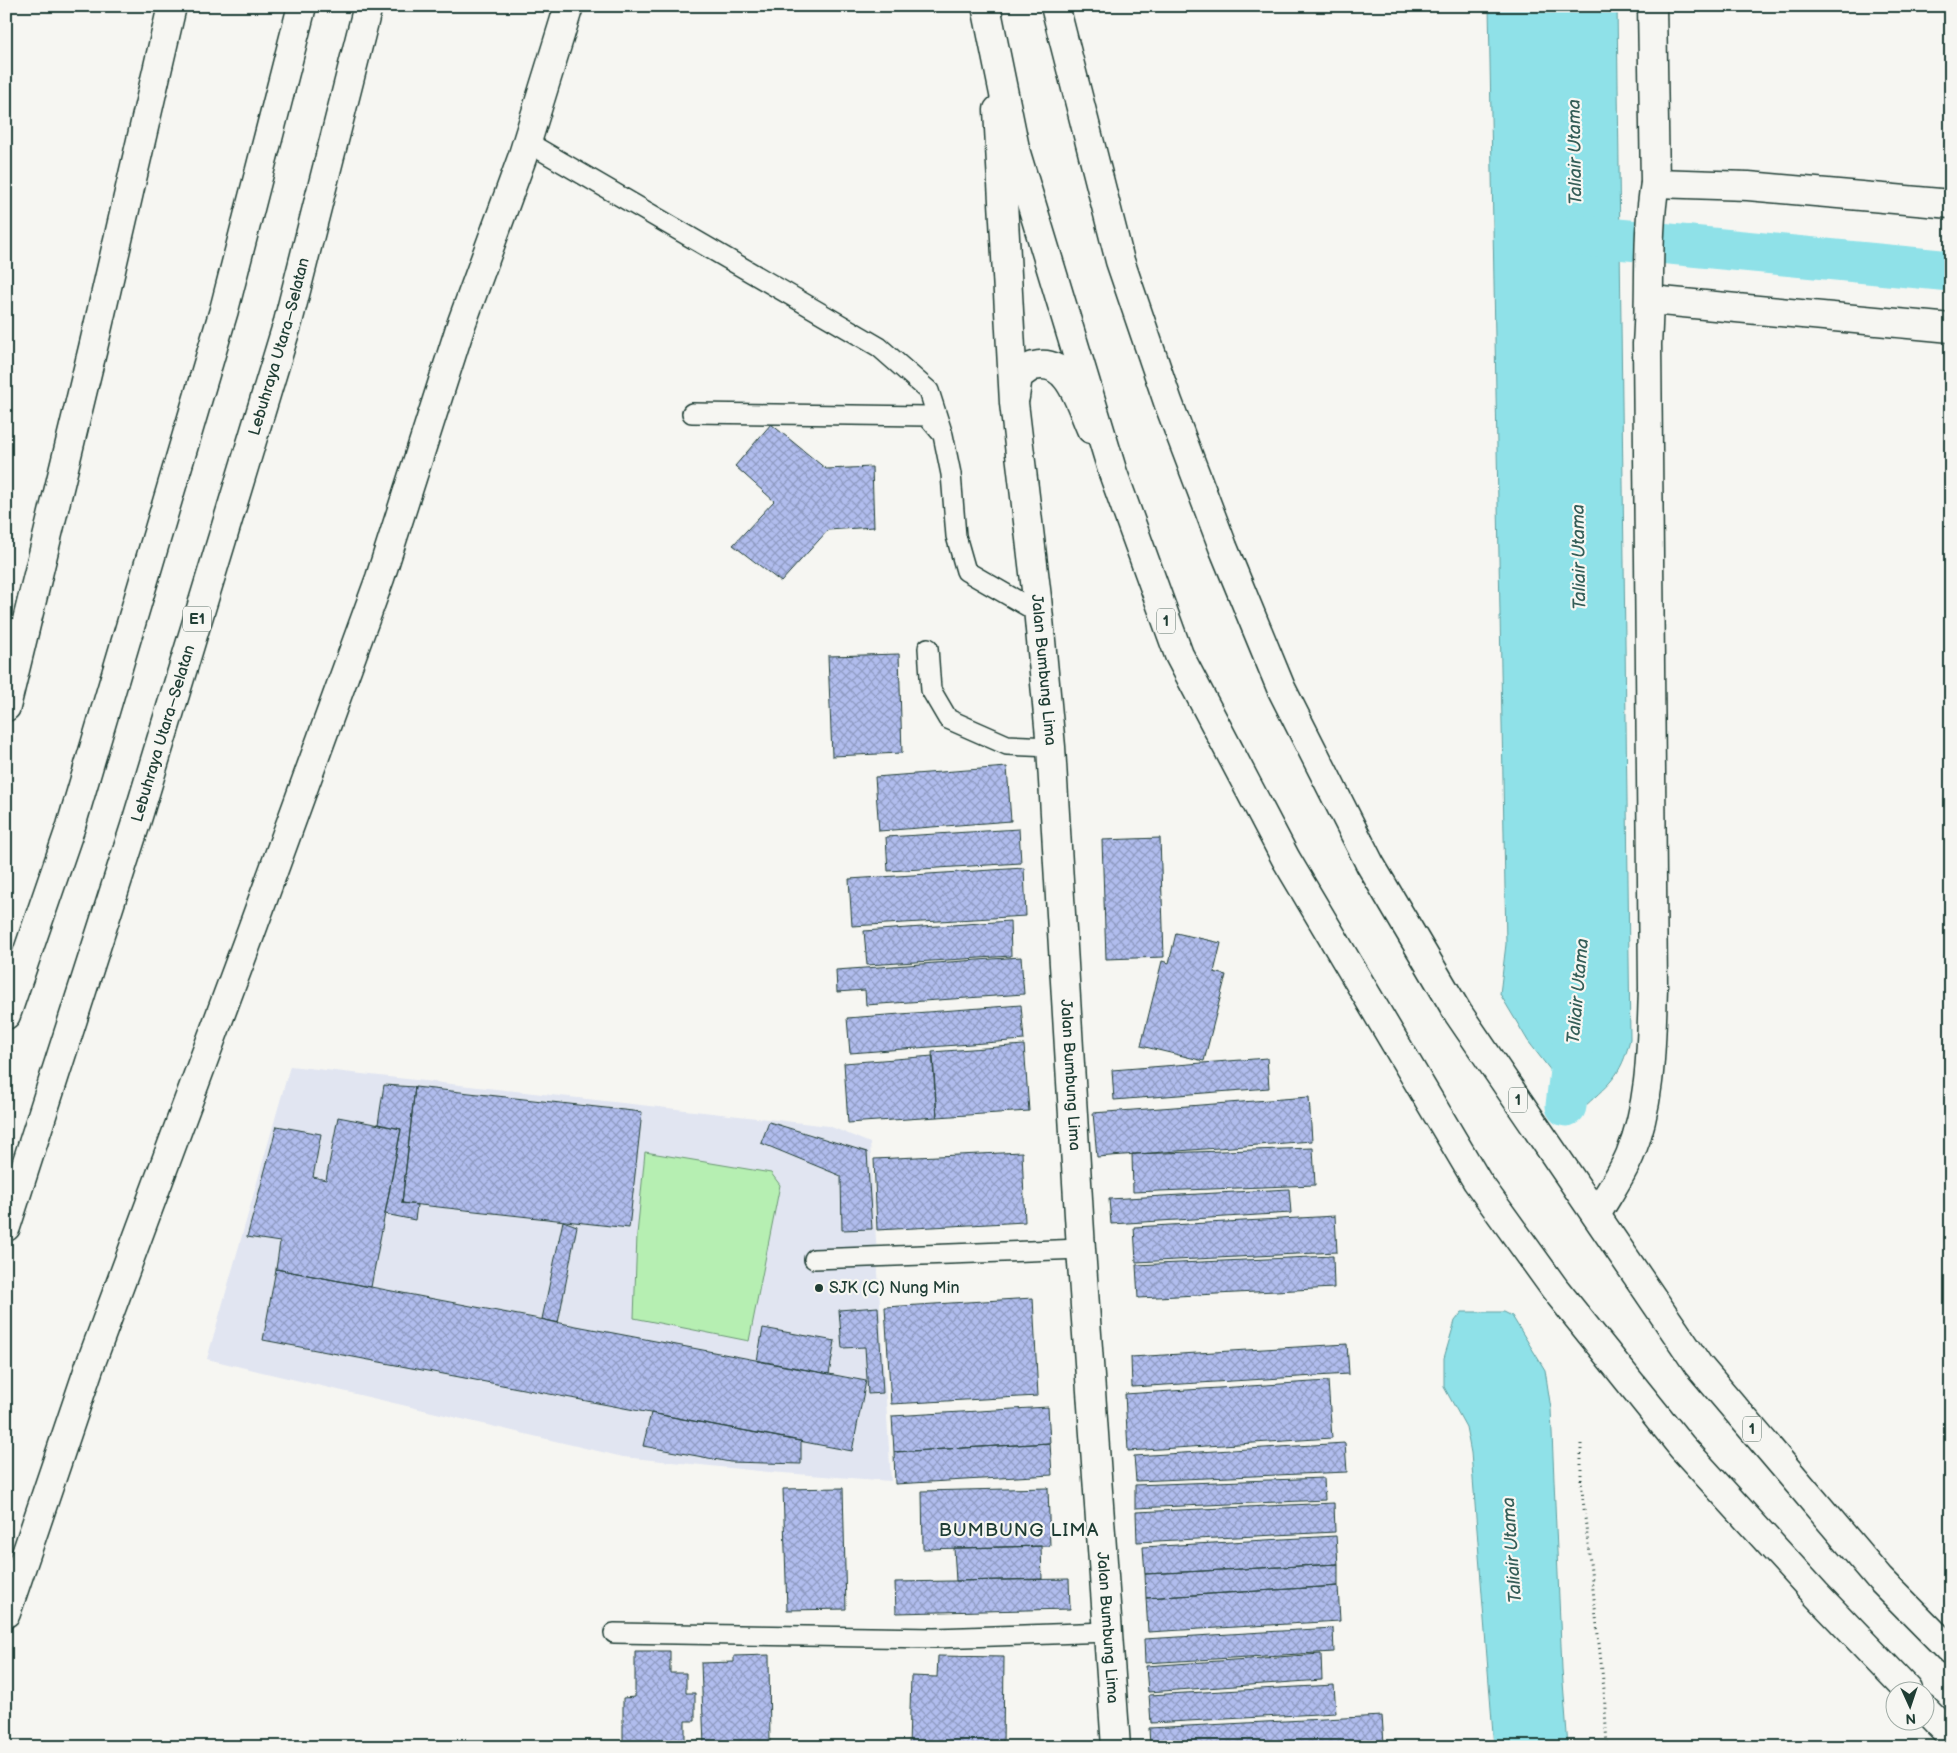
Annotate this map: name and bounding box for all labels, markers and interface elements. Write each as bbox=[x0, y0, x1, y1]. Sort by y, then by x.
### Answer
water label: Taliair Utama bbox=[1564, 99, 1586, 205]
street label: Lebuhraya Utara–Selatan bbox=[245, 256, 313, 438]
water label: Taliair Utama bbox=[1568, 504, 1590, 610]
street label: Jalan Bumbung Lima bbox=[1027, 593, 1060, 746]
road number: E1 bbox=[183, 606, 211, 632]
road number: 1 bbox=[1157, 608, 1175, 634]
street label: Lebuhraya Utara–Selatan bbox=[127, 643, 199, 824]
water label: Taliair Utama bbox=[1563, 937, 1593, 1045]
street label: Jalan Bumbung Lima bbox=[1057, 999, 1085, 1151]
road number: 1 bbox=[1509, 1088, 1527, 1112]
place label: SJK (C) Nung Min bbox=[829, 1279, 959, 1298]
marker: SJK (C) Nung Min bbox=[813, 1282, 825, 1294]
road number: 1 bbox=[1743, 1416, 1761, 1442]
water label: Taliair Utama bbox=[1498, 1497, 1526, 1603]
district label: BUMBUNG LIMA bbox=[939, 1519, 1099, 1542]
street label: Jalan Bumbung Lima bbox=[1093, 1551, 1122, 1704]
north arrow bbox=[1884, 1680, 1934, 1730]
text: N bbox=[1905, 1710, 1916, 1727]

